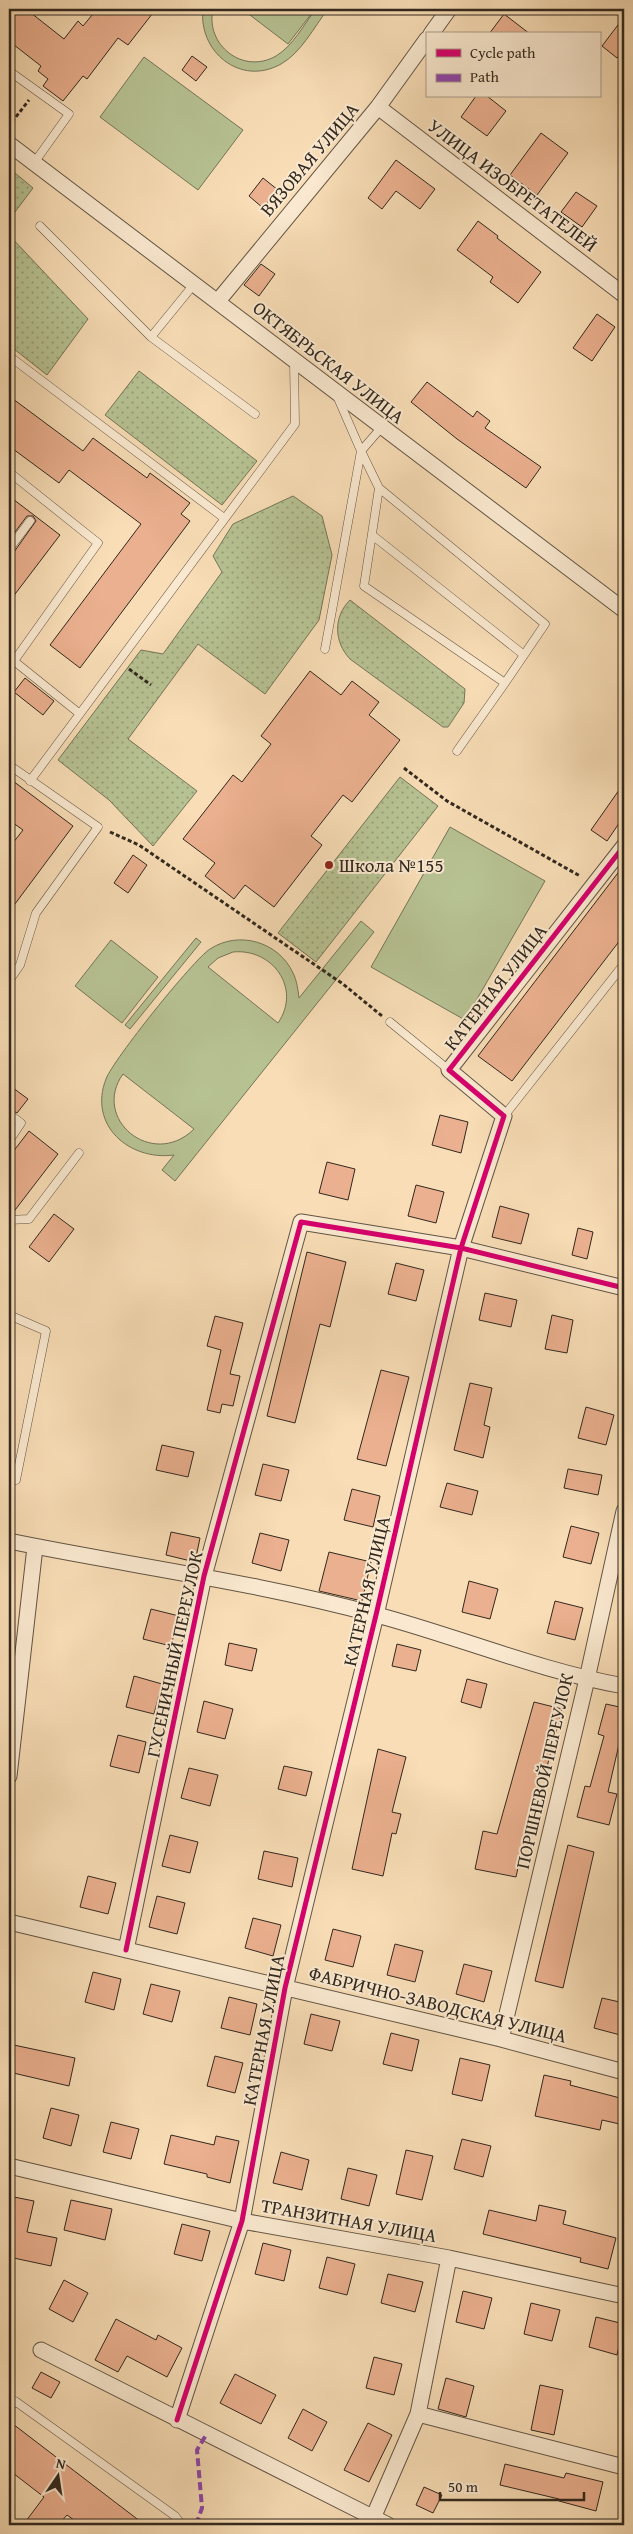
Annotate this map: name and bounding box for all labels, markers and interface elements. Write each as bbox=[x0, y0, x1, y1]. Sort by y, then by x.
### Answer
legend bbox=[426, 32, 600, 98]
text: Cycle path bbox=[470, 42, 536, 63]
text: Path bbox=[470, 66, 499, 87]
street label: ВЯЗОВАЯ УЛИЦА bbox=[253, 96, 365, 222]
street label: УЛИЦА ИЗОБРЕТАТЕЛЕЙ bbox=[422, 112, 604, 258]
street label: ОКТЯБРЬСКАЯ УЛИЦА bbox=[247, 294, 411, 430]
place label: Школа №155 bbox=[339, 851, 444, 879]
marker: Школа №155 bbox=[323, 859, 335, 871]
street label: КАТЕРНАЯ УЛИЦА bbox=[437, 918, 554, 1056]
street label: КАТЕРНАЯ УЛИЦА bbox=[335, 1513, 397, 1669]
street label: ГУСЕНИЧНЫЙ ПЕРЕУЛОК bbox=[138, 1548, 210, 1760]
street label: ПОРШНЕВОЙ ПЕРЕУЛОК bbox=[508, 1670, 580, 1872]
street label: КАТЕРНАЯ УЛИЦА bbox=[235, 1952, 291, 2108]
street label: ФАБРИЧНО-ЗАВОДСКАЯ УЛИЦА bbox=[306, 1958, 570, 2050]
street label: ТРАНЗИТНАЯ УЛИЦА bbox=[259, 2191, 440, 2249]
north arrow bbox=[32, 2452, 82, 2502]
text: N bbox=[54, 2453, 68, 2474]
scale bar bbox=[440, 2469, 584, 2501]
text: 50 m bbox=[448, 2476, 479, 2497]

